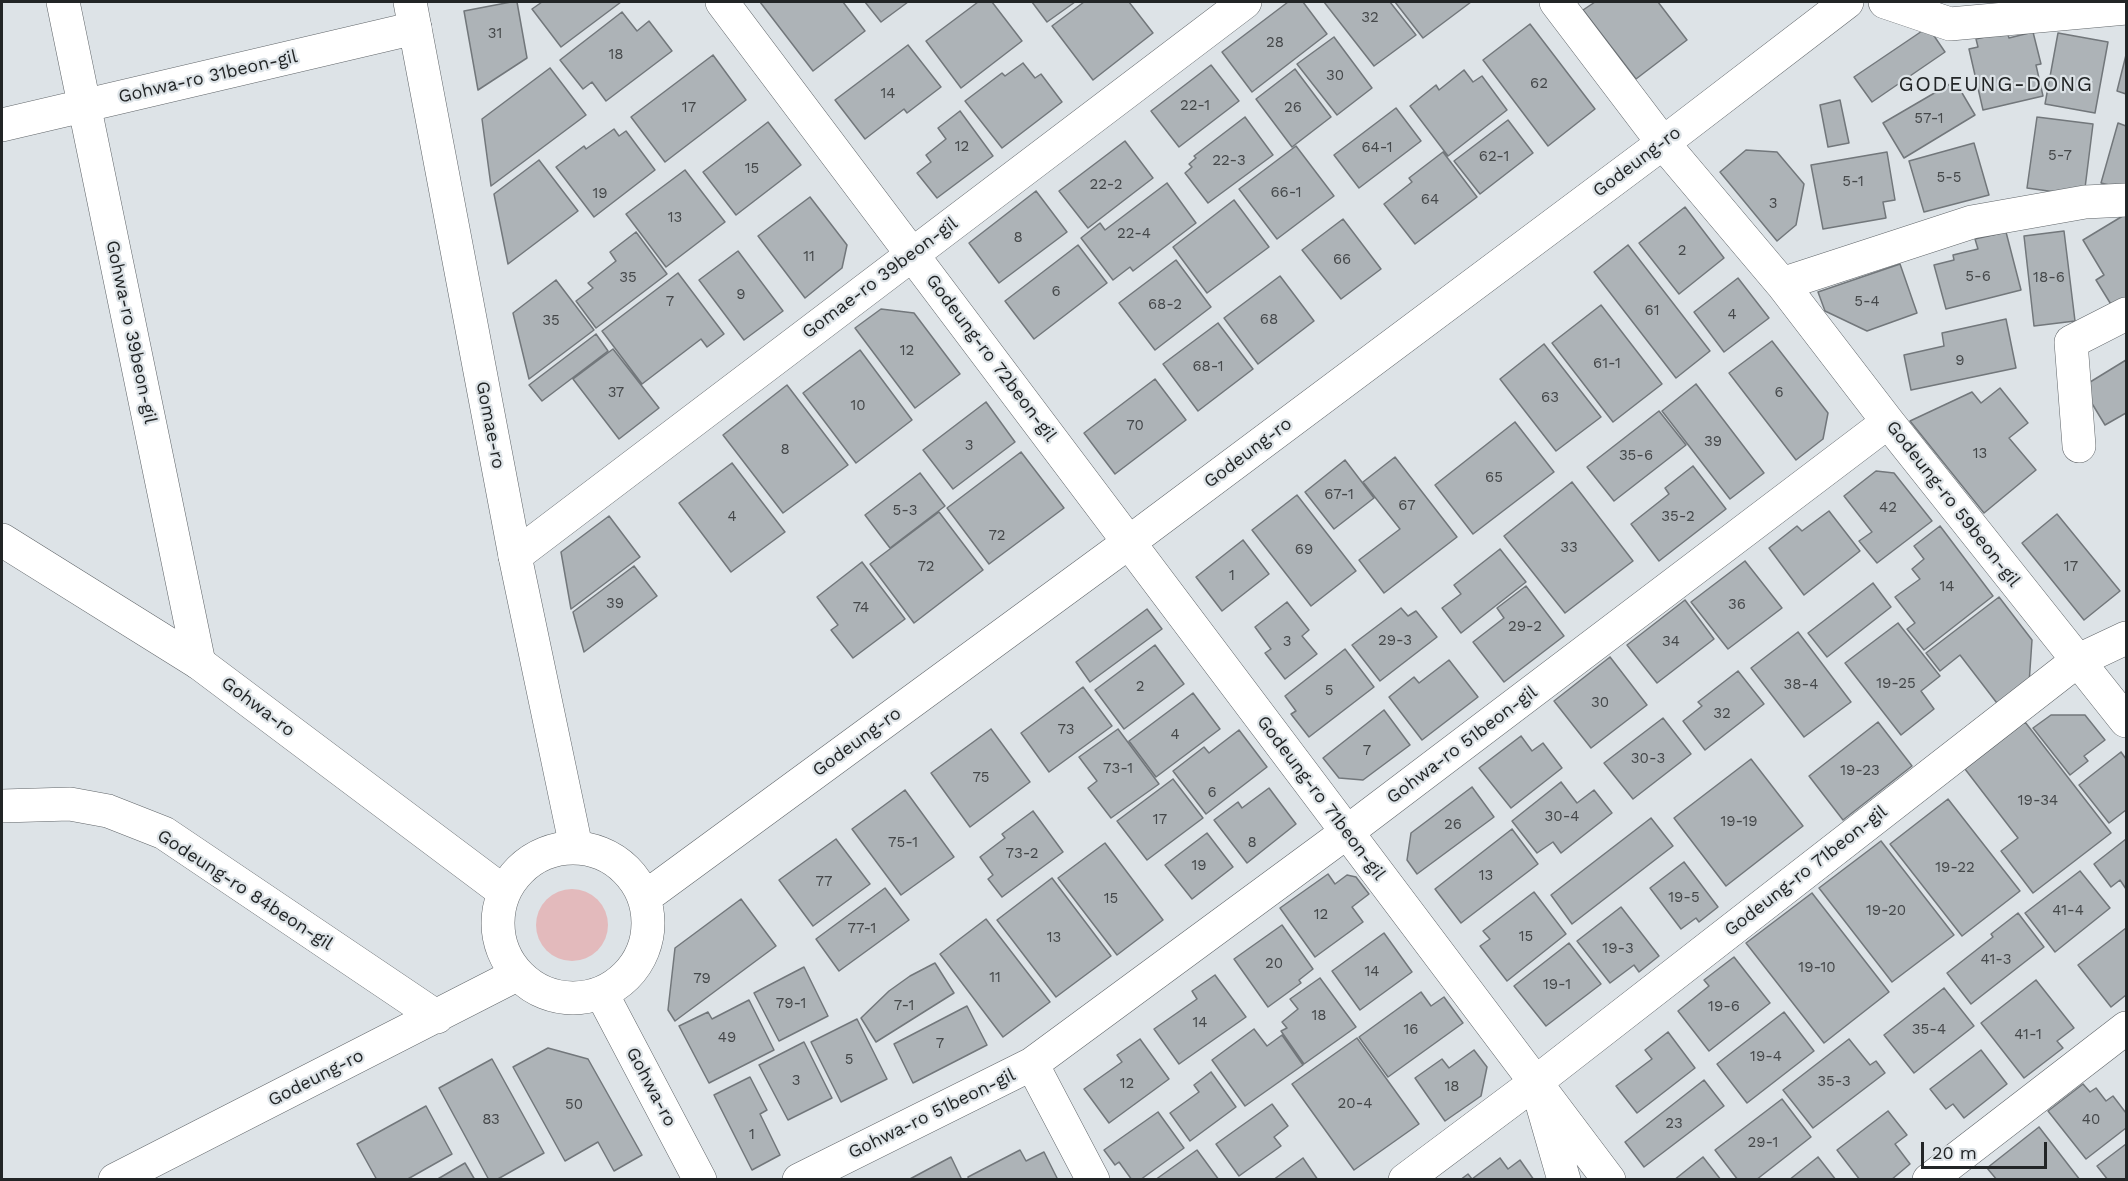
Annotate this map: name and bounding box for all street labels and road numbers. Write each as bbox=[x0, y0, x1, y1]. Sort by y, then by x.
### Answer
street label: Gohwa-ro 31beon-gil bbox=[116, 46, 300, 108]
street label: Godeung-ro bbox=[1589, 122, 1685, 202]
street label: Gomae-ro 39beon-gil bbox=[798, 213, 962, 343]
street label: Gohwa-ro 39beon-gil bbox=[101, 238, 161, 426]
street label: Godeung-ro 72beon-gil bbox=[921, 270, 1061, 446]
street label: Gomae-ro bbox=[471, 379, 509, 471]
street label: Godeung-ro bbox=[1200, 413, 1296, 493]
street label: Godeung-ro 59beon-gil bbox=[1881, 417, 2025, 591]
street label: Gohwa-ro bbox=[217, 672, 299, 742]
street label: Gohwa-ro 51beon-gil bbox=[1382, 681, 1542, 809]
street label: Godeung-ro bbox=[808, 703, 906, 781]
street label: Godeung-ro 71beon-gil bbox=[1252, 712, 1390, 884]
street label: Godeung-ro 71beon-gil bbox=[1720, 801, 1892, 941]
street label: Godeung-ro 84beon-gil bbox=[153, 825, 337, 955]
street label: Gohwa-ro bbox=[621, 1044, 681, 1130]
street label: Godeung-ro bbox=[265, 1045, 367, 1111]
street label: Gohwa-ro 51beon-gil bbox=[845, 1064, 1019, 1164]

